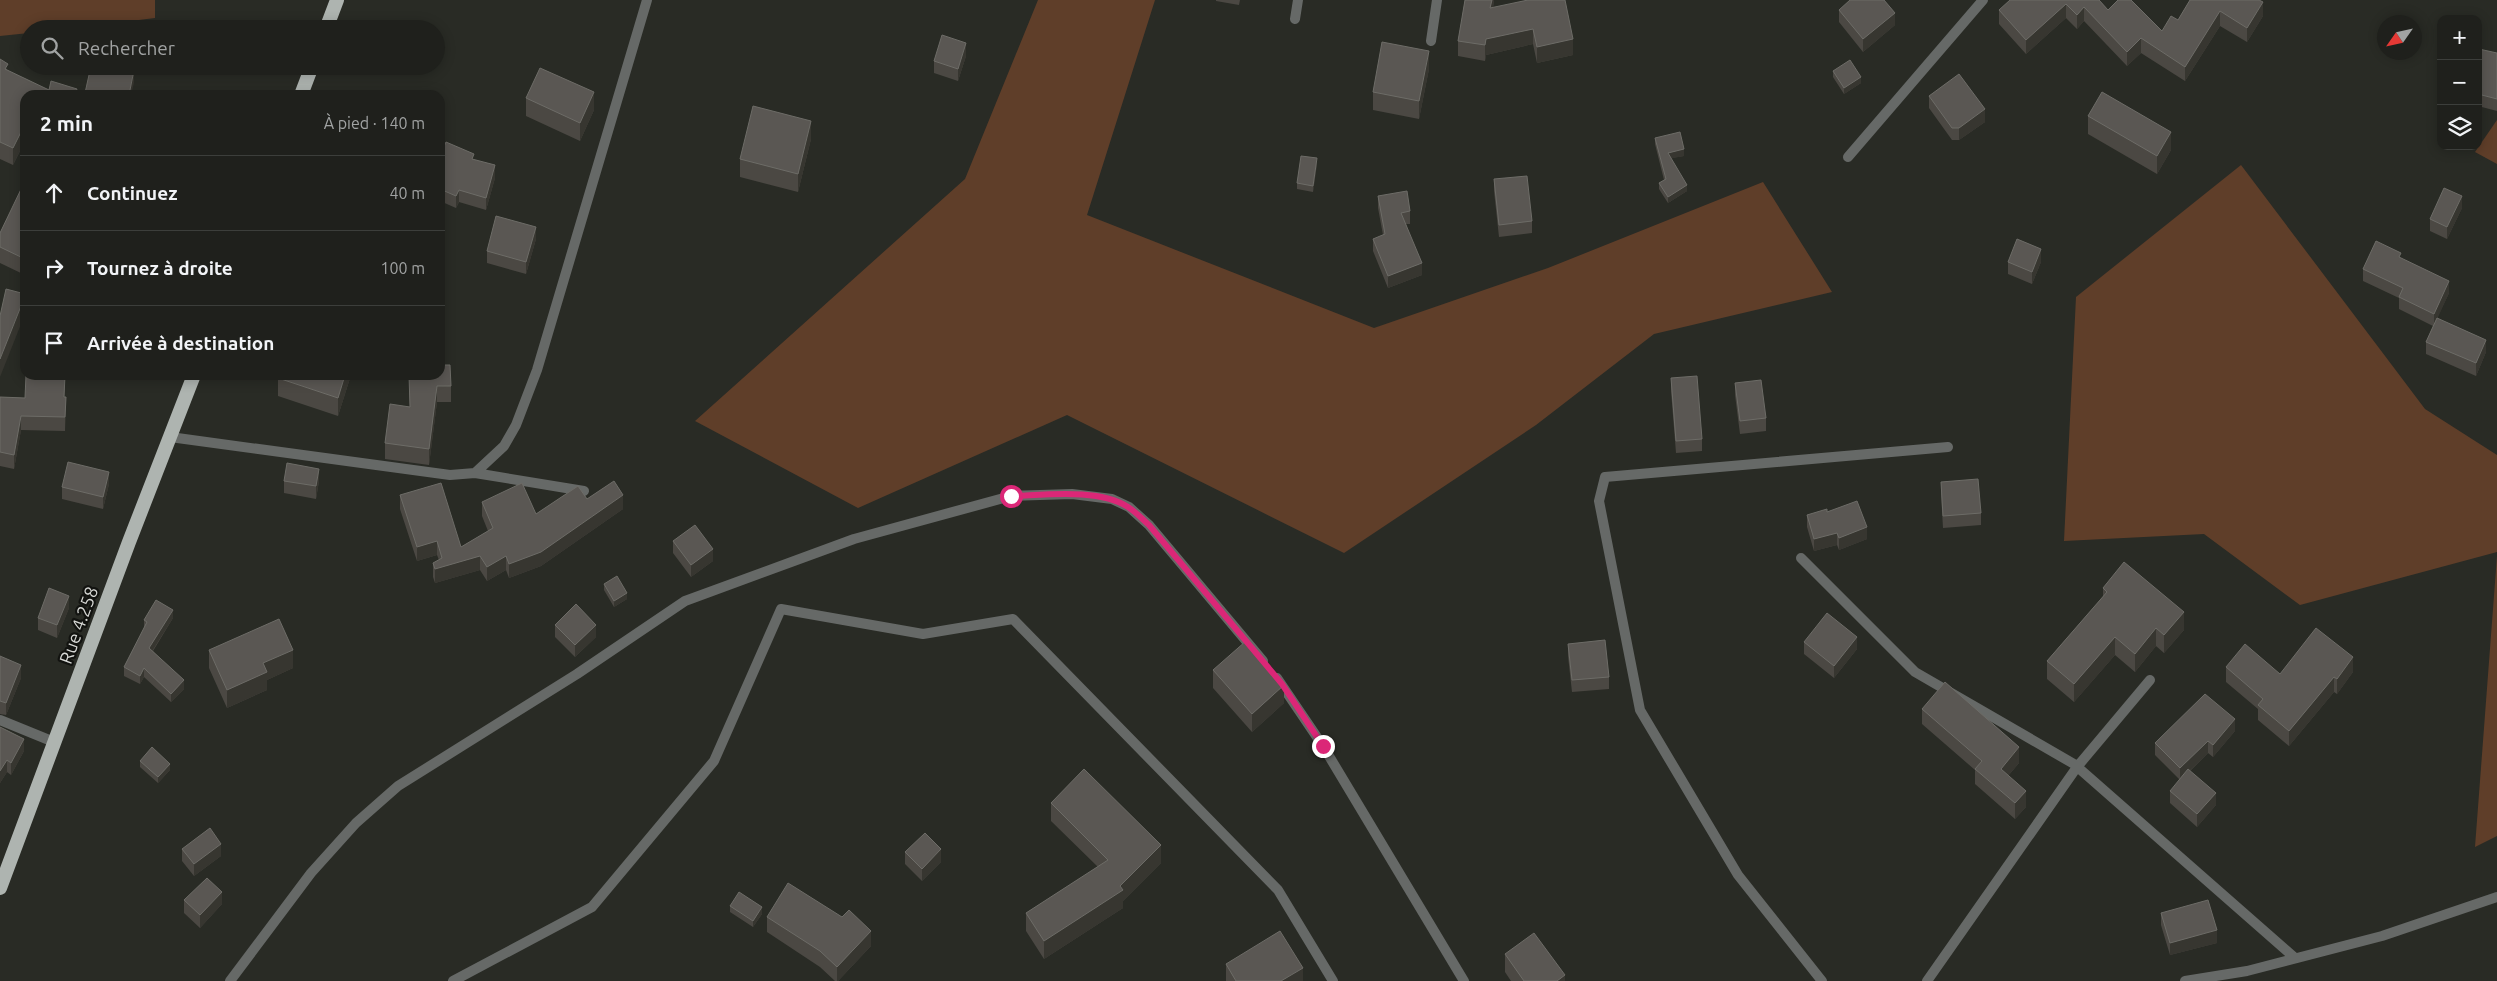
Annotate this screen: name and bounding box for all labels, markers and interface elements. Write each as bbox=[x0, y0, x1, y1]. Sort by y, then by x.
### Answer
north arrow bbox=[2377, 15, 2422, 60]
map controls bbox=[2437, 15, 2482, 150]
button: + bbox=[2437, 15, 2482, 60]
search box bbox=[20, 20, 445, 75]
icon: search bbox=[38, 34, 66, 62]
text: Rechercher bbox=[78, 37, 175, 59]
button: − bbox=[2437, 60, 2482, 105]
button: layers bbox=[2437, 105, 2482, 150]
text: 2 min bbox=[40, 111, 93, 135]
text: À pied · 140 m bbox=[324, 114, 425, 132]
icon: ahead bbox=[40, 179, 68, 207]
text: Continuez bbox=[87, 182, 177, 204]
text: 40 m bbox=[389, 184, 425, 202]
icon: right bbox=[40, 254, 68, 282]
text: Tournez à droite bbox=[87, 257, 233, 279]
text: 100 m bbox=[380, 259, 425, 277]
icon: arrive bbox=[40, 329, 68, 357]
text: Arrivée à destination bbox=[87, 332, 274, 354]
route start bbox=[1000, 485, 1023, 508]
street label: Rue 4.258 bbox=[55, 584, 101, 666]
route end bbox=[1312, 735, 1335, 758]

